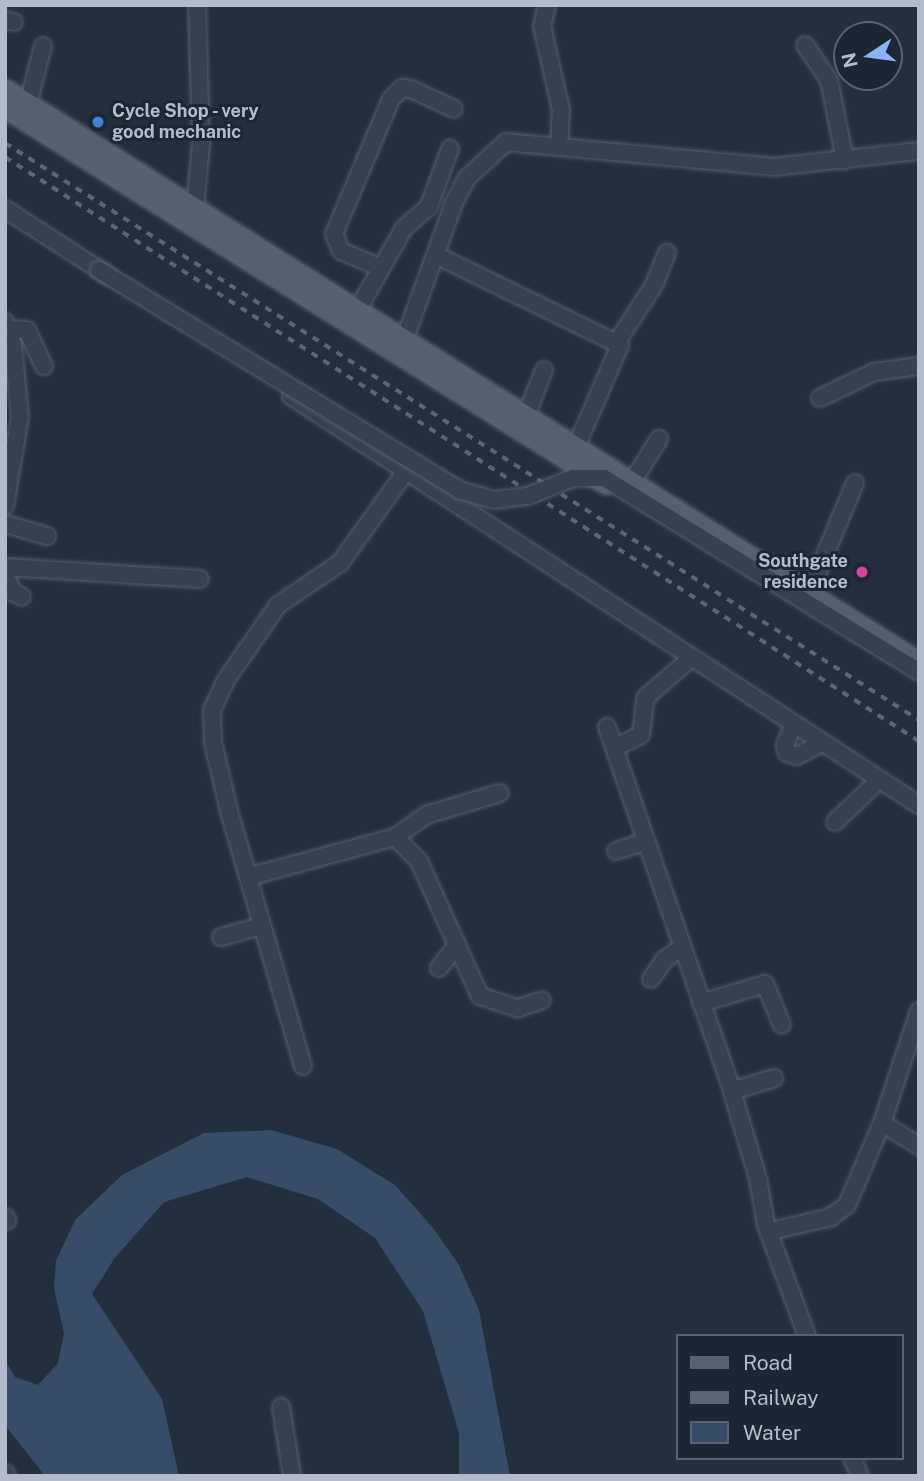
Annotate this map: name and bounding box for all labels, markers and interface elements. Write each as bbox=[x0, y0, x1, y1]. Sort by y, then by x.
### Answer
north arrow bbox=[833, 21, 903, 91]
text: N bbox=[837, 51, 862, 70]
place label: Cycle Shop - very good mechanic bbox=[112, 101, 261, 144]
marker: Cycle Shop - very good mechanic bbox=[90, 114, 106, 130]
place label: Southgate residence bbox=[758, 551, 848, 594]
marker: Southgate residence bbox=[854, 564, 870, 580]
legend bbox=[676, 1334, 903, 1460]
text: Road bbox=[743, 1350, 793, 1375]
text: Railway bbox=[743, 1385, 819, 1410]
text: Water bbox=[743, 1420, 801, 1445]

